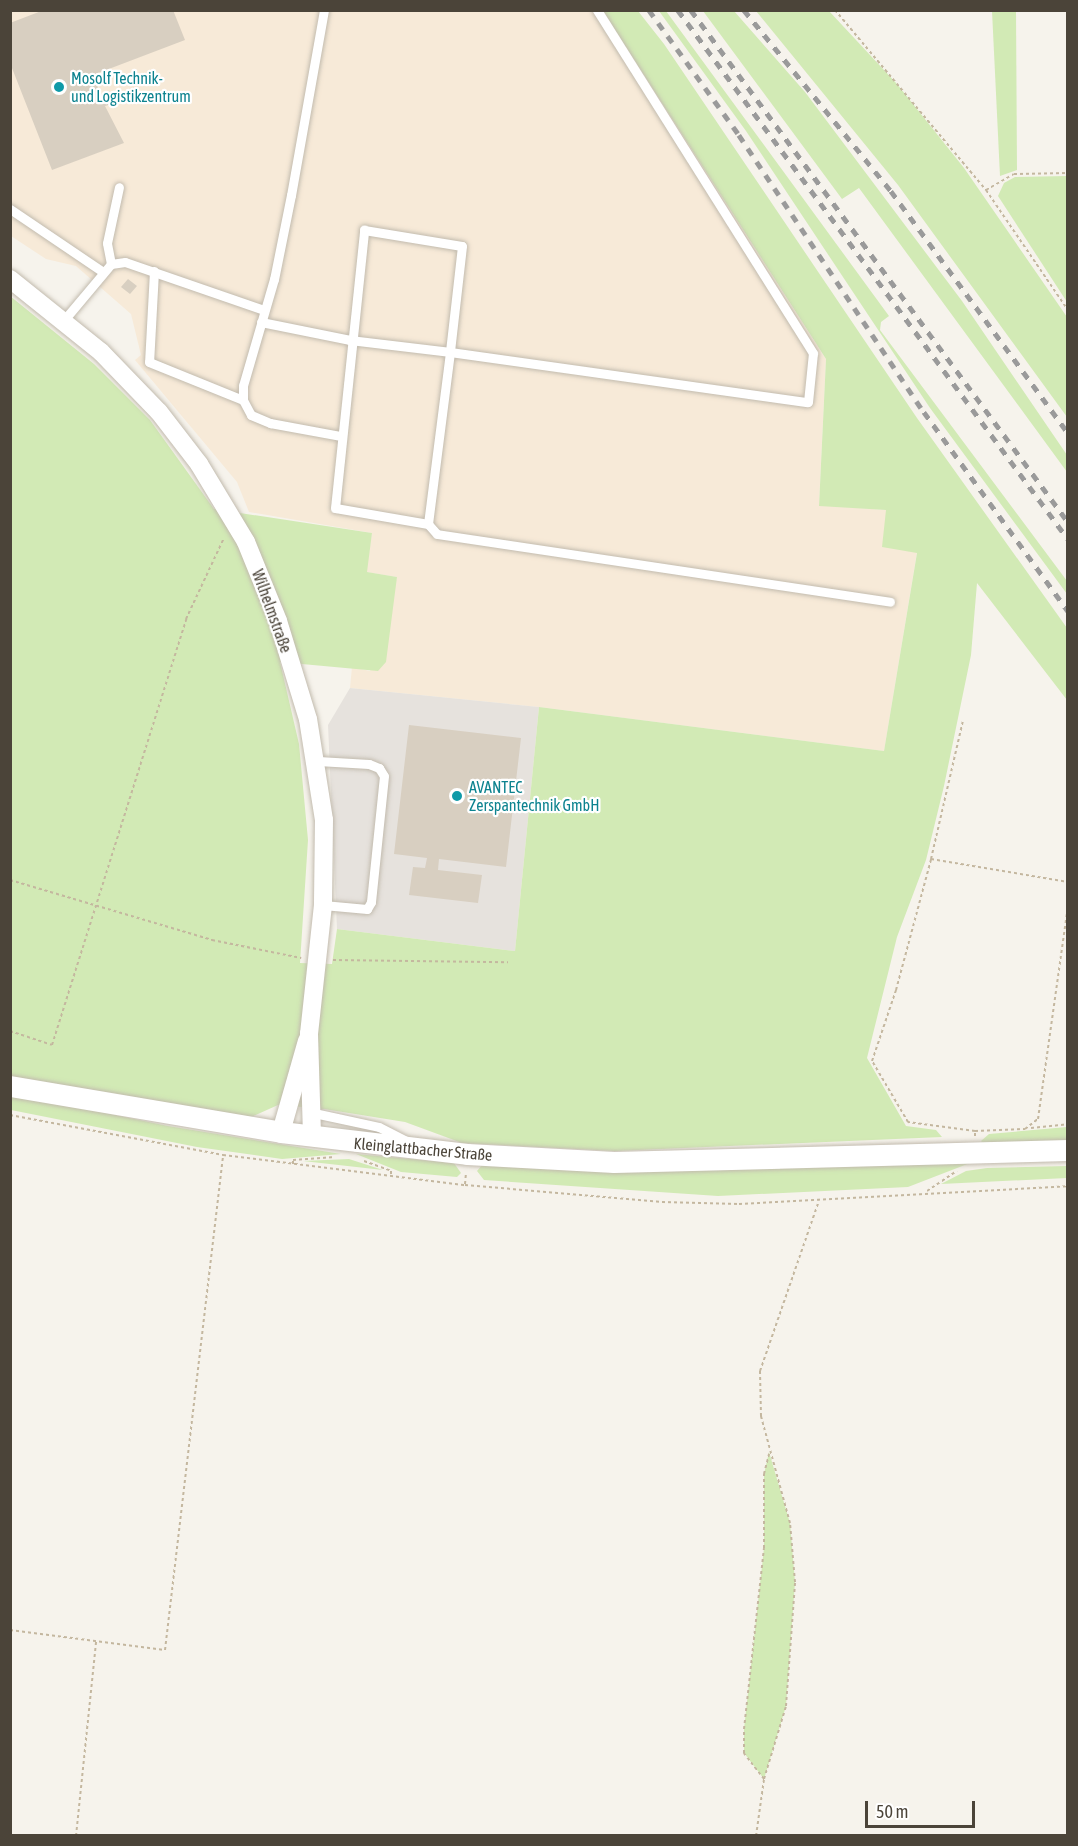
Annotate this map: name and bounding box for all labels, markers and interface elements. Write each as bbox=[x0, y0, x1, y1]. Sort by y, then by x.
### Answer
place label: Mosolf Technik- und Logistikzentrum bbox=[71, 68, 191, 106]
marker: Mosolf Technik- und Logistikzentrum bbox=[52, 80, 66, 94]
street label: Wilhelmstraße bbox=[248, 567, 296, 655]
place label: AVANTEC Zerspantechnik GmbH bbox=[469, 777, 599, 815]
marker: AVANTEC Zerspantechnik GmbH bbox=[450, 789, 464, 803]
street label: Kleinglattbacher Straße bbox=[353, 1133, 493, 1165]
scale bar bbox=[868, 1789, 978, 1827]
text: 50 m bbox=[876, 1801, 908, 1822]

